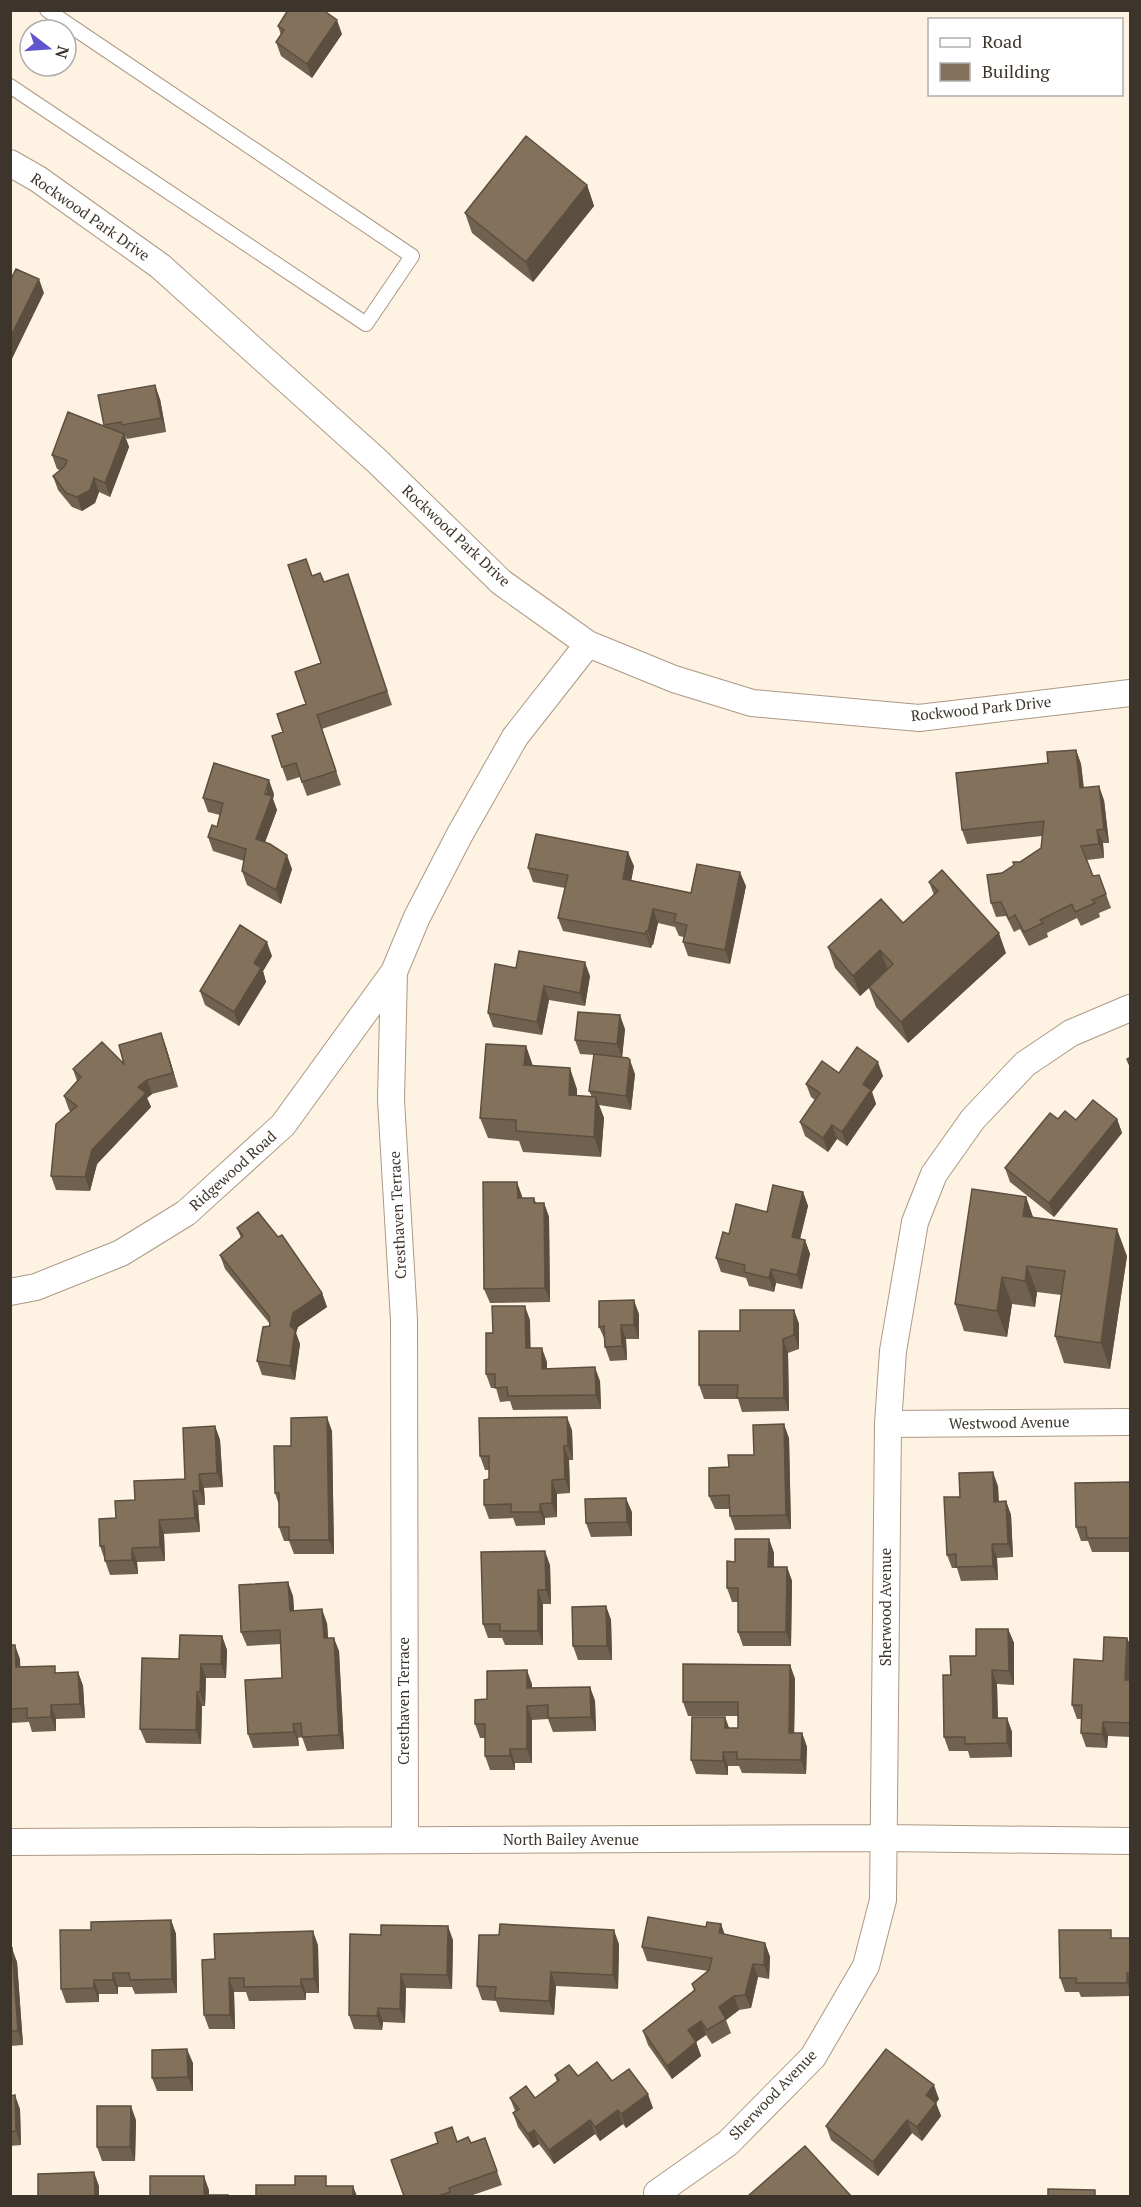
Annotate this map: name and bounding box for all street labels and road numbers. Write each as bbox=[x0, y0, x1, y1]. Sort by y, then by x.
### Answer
street label: Rockwood Park Drive bbox=[27, 168, 154, 265]
street label: Rockwood Park Drive bbox=[398, 480, 515, 591]
street label: Rockwood Park Drive bbox=[910, 691, 1052, 725]
street label: Ridgewood Road bbox=[185, 1126, 280, 1215]
street label: Cresthaven Terrace bbox=[384, 1151, 410, 1280]
street label: Westwood Avenue bbox=[948, 1411, 1070, 1433]
street label: Sherwood Avenue bbox=[875, 1548, 895, 1666]
street label: Cresthaven Terrace bbox=[393, 1637, 413, 1765]
street label: North Bailey Avenue bbox=[503, 1829, 639, 1849]
street label: Sherwood Avenue bbox=[724, 2045, 821, 2144]

